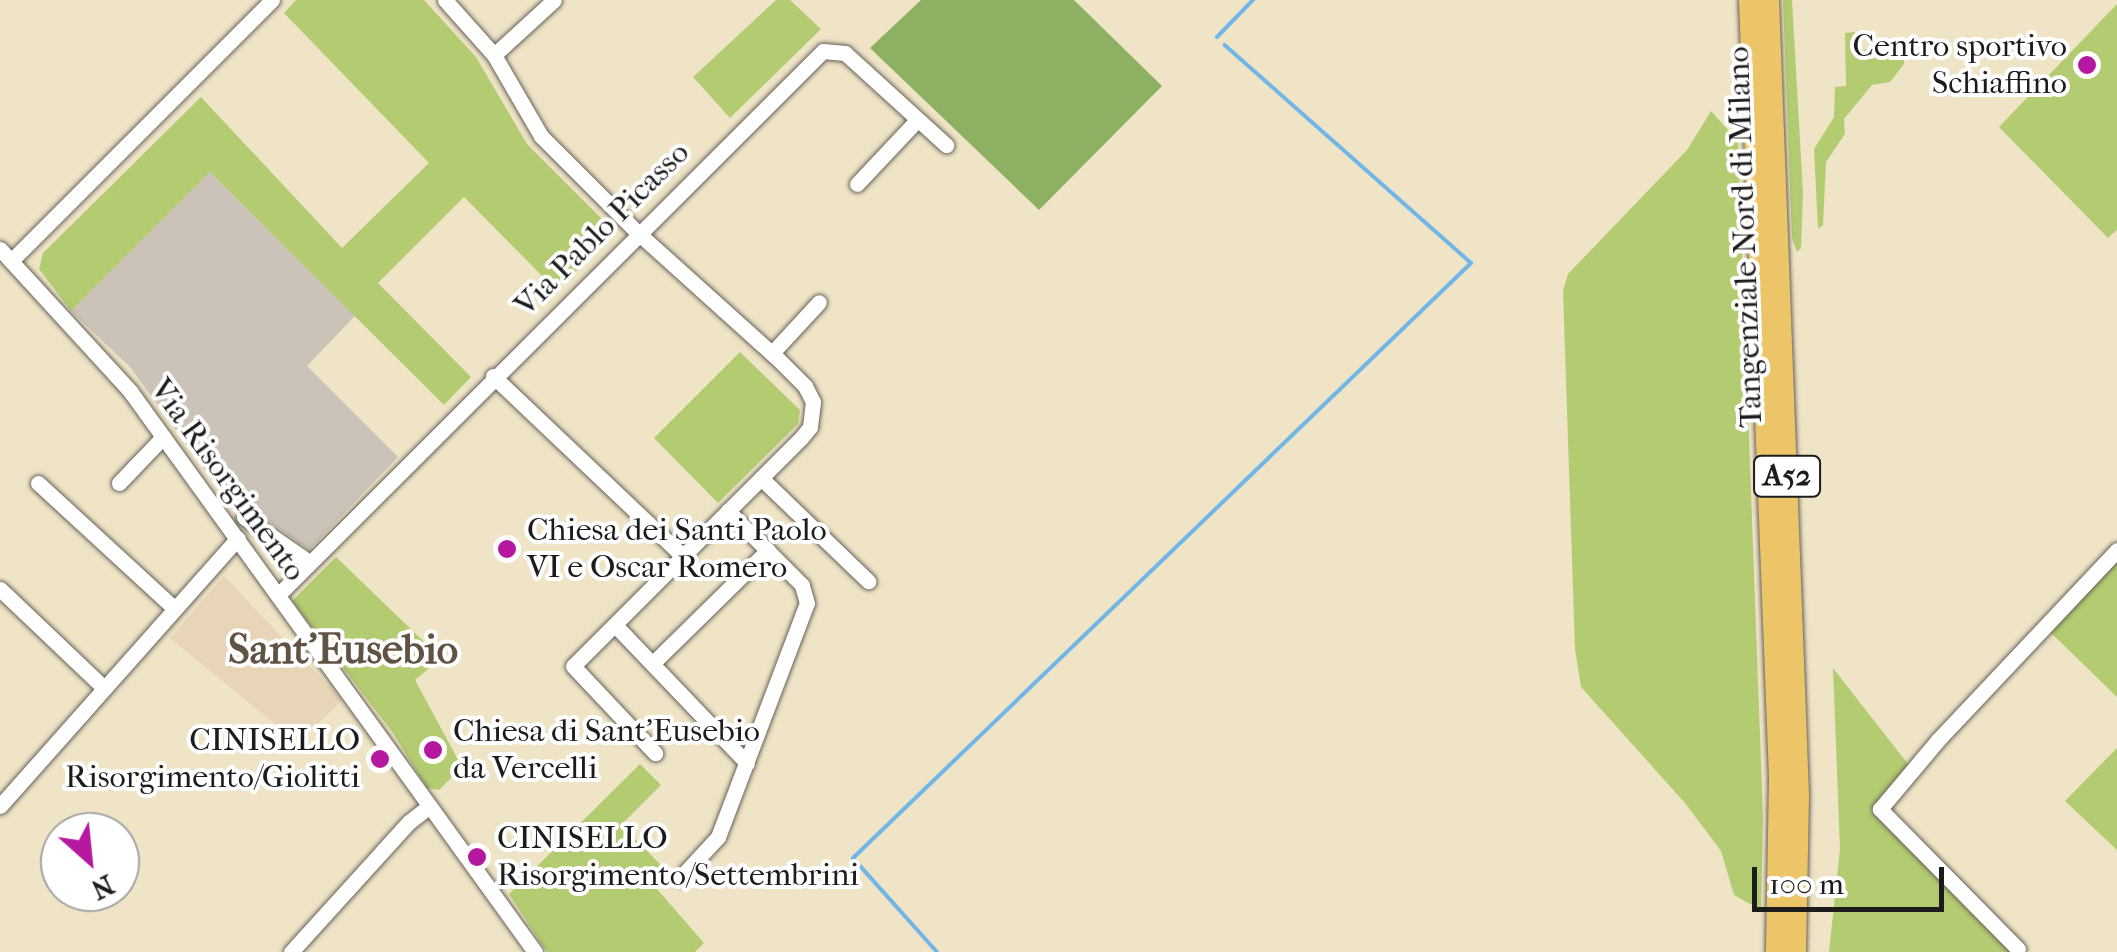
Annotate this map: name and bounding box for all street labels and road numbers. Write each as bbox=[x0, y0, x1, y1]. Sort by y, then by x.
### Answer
street label: Tangenziale Nord di Milano bbox=[1719, 46, 1771, 428]
street label: Via Pablo Picasso bbox=[507, 134, 697, 324]
street label: Via Risorgimento bbox=[142, 371, 314, 589]
road number: A52 bbox=[1752, 451, 1822, 501]

